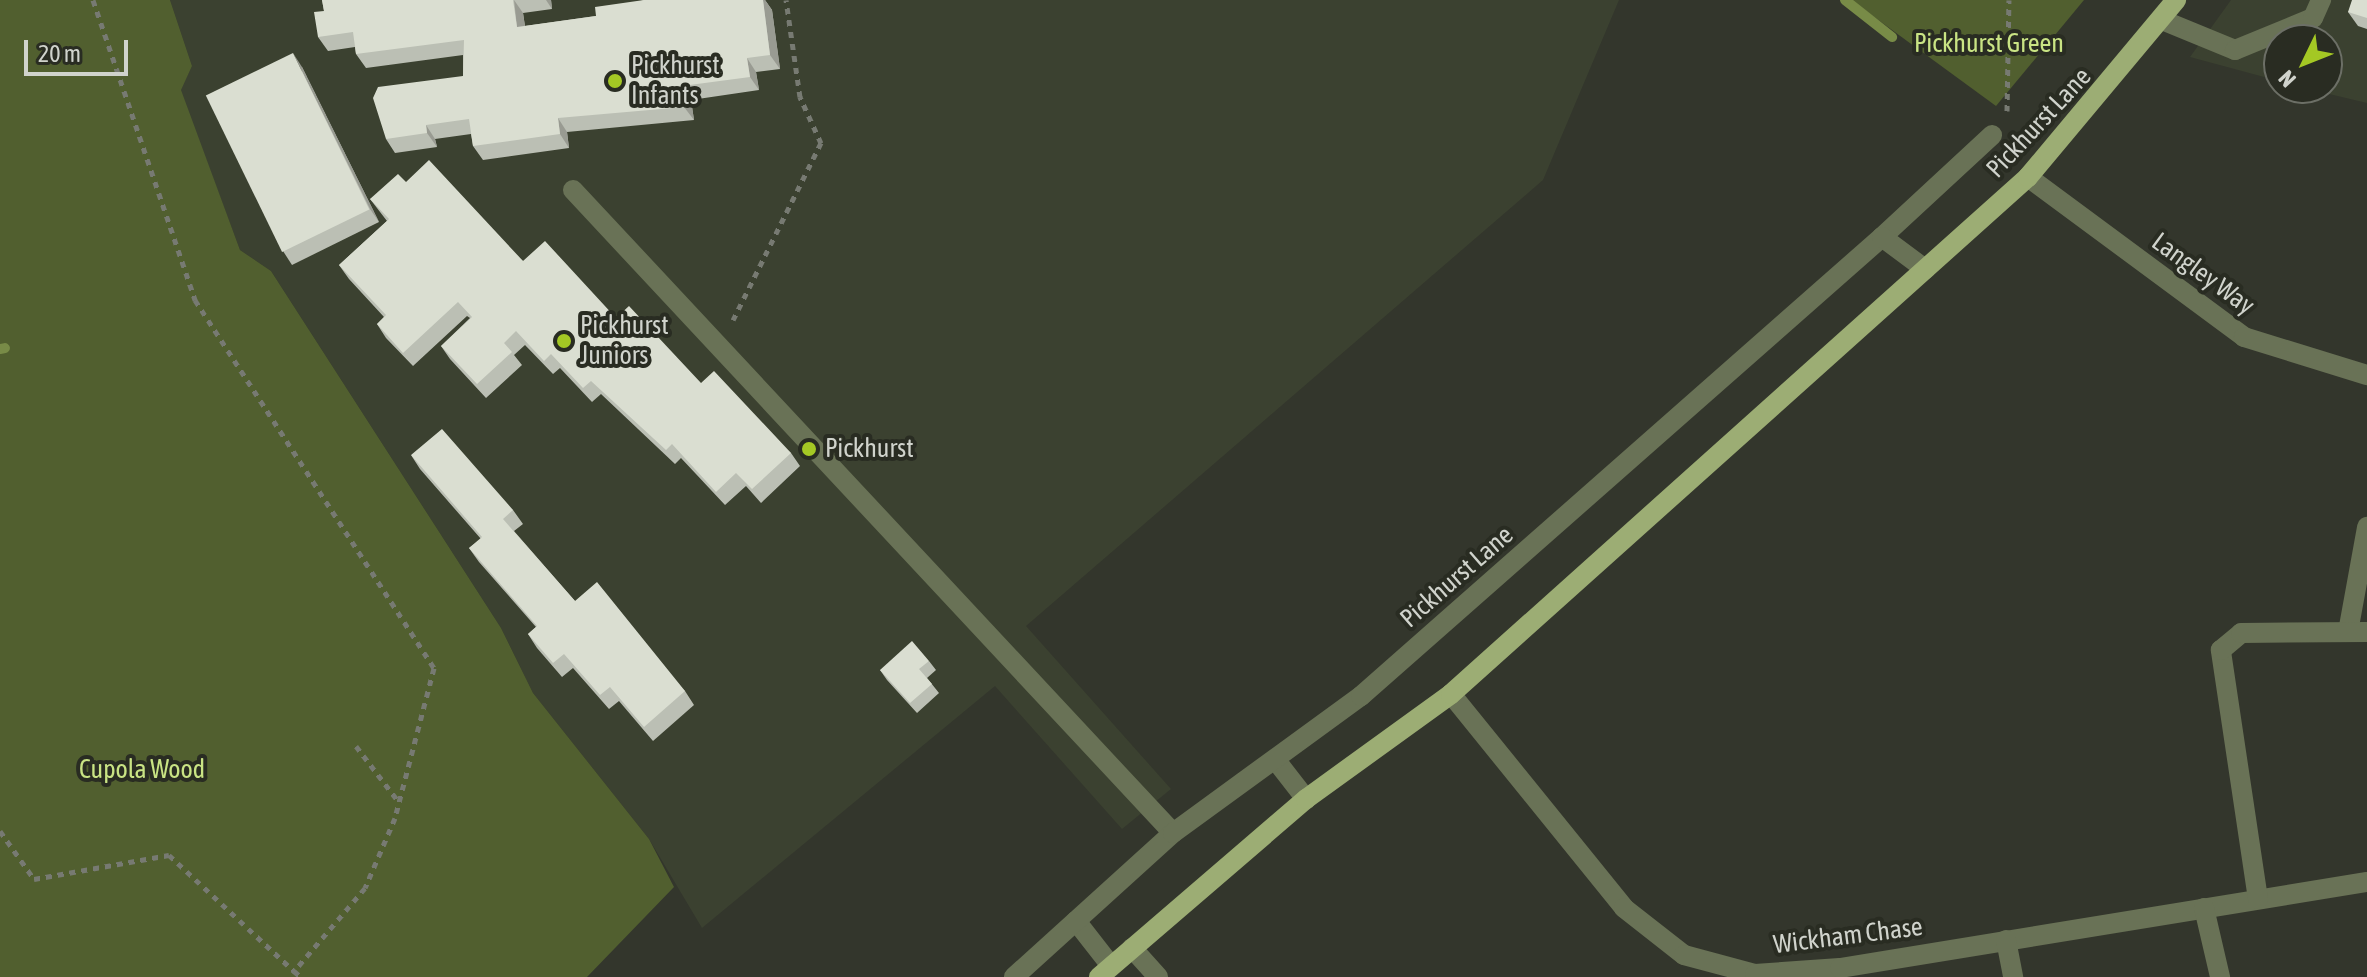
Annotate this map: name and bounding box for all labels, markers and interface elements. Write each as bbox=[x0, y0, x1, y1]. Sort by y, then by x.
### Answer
scale bar bbox=[28, 24, 132, 74]
north arrow bbox=[2263, 24, 2343, 104]
park label: Pickhurst Green bbox=[1914, 28, 2064, 60]
text: 20 m bbox=[38, 40, 81, 67]
place label: Pickhurst Infants bbox=[631, 50, 720, 112]
street label: Pickhurst Lane bbox=[1980, 62, 2098, 184]
text: N bbox=[2273, 65, 2301, 93]
marker: Pickhurst Infants bbox=[606, 72, 624, 90]
street label: Langley Way bbox=[2146, 226, 2260, 322]
place label: Pickhurst Juniors bbox=[580, 310, 669, 372]
marker: Pickhurst Juniors bbox=[555, 332, 573, 350]
place label: Pickhurst bbox=[825, 433, 914, 465]
marker: Pickhurst bbox=[800, 440, 818, 458]
street label: Pickhurst Lane bbox=[1394, 520, 1520, 634]
park label: Cupola Wood bbox=[79, 754, 205, 786]
street label: Wickham Chase bbox=[1772, 911, 1924, 961]

